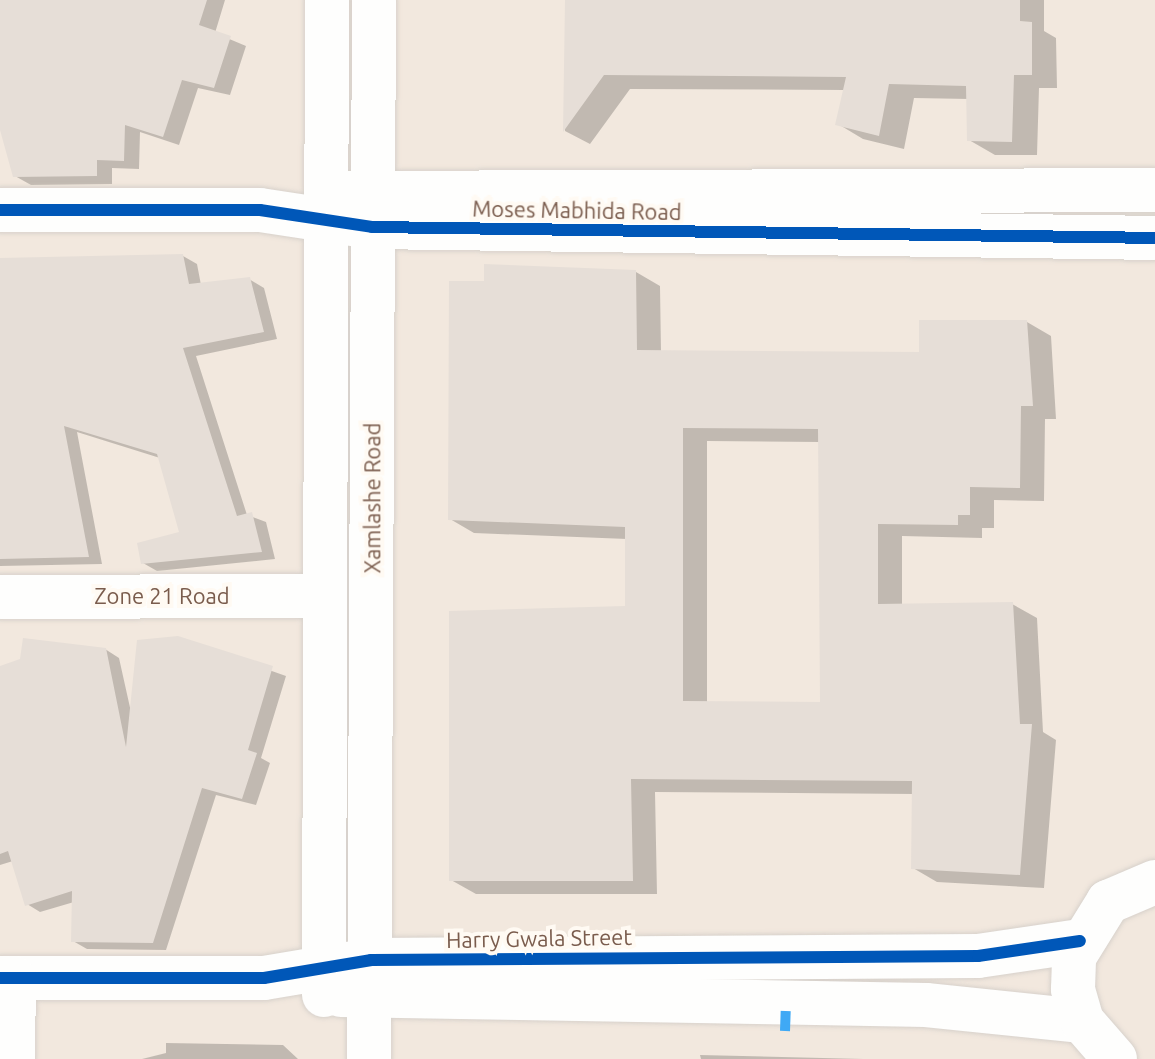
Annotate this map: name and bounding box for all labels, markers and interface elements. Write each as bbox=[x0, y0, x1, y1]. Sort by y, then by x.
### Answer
street label: Moses Mabhida Road bbox=[472, 195, 682, 225]
street label: Xamlashe Road bbox=[359, 423, 385, 573]
street label: Zone 21 Road bbox=[94, 583, 230, 609]
street label: Harry Gwala Street bbox=[446, 923, 632, 953]

